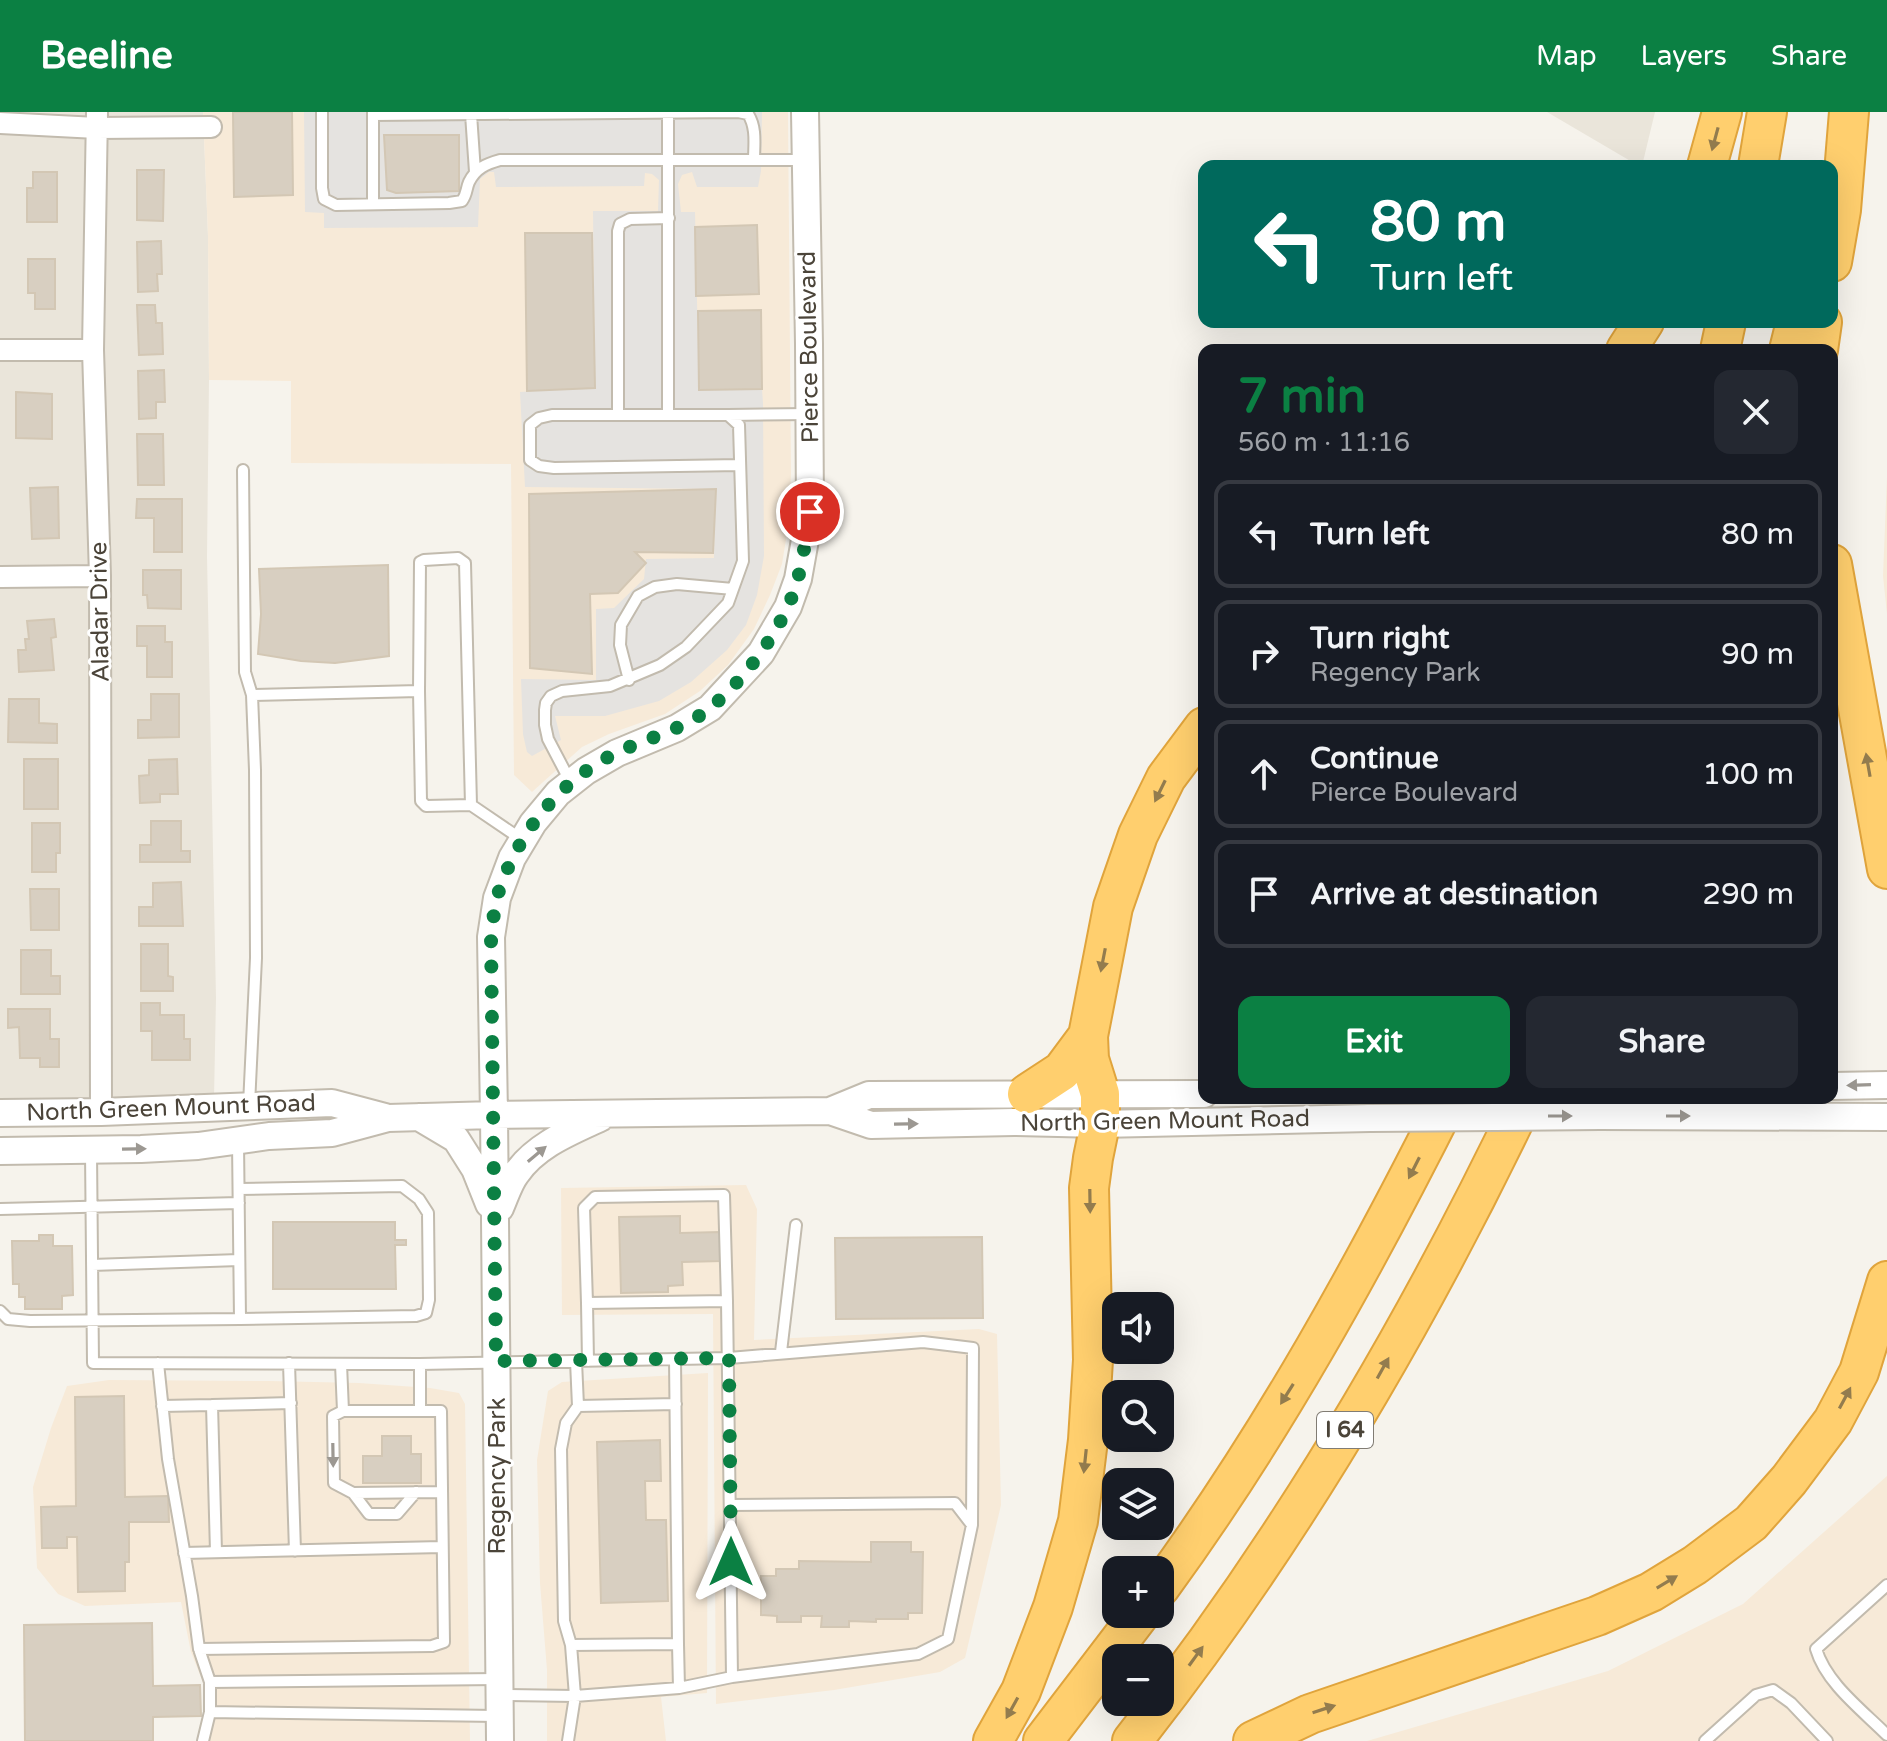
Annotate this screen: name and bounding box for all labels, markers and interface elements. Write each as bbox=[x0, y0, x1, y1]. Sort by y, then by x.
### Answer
text: Beeline bbox=[40, 33, 173, 79]
text: Map bbox=[1536, 39, 1597, 73]
text: Layers bbox=[1641, 39, 1727, 73]
text: Share bbox=[1771, 39, 1847, 73]
one-way arrow bbox=[1708, 127, 1720, 152]
text: 80 m bbox=[1370, 189, 1506, 256]
icon: left bbox=[1238, 192, 1342, 296]
street label: Pierce Boulevard bbox=[793, 251, 825, 443]
text: Turn left bbox=[1370, 257, 1513, 300]
text: 7 min bbox=[1238, 368, 1366, 426]
button: close bbox=[1714, 370, 1798, 454]
text: 560 m · 11:16 bbox=[1238, 427, 1410, 458]
pin bbox=[776, 478, 844, 546]
icon: arrive bbox=[788, 490, 832, 534]
icon: left bbox=[1242, 512, 1286, 556]
text: Turn left bbox=[1310, 516, 1429, 553]
text: 80 m bbox=[1721, 516, 1794, 553]
street label: Aladar Drive bbox=[84, 542, 116, 682]
text: Turn right bbox=[1310, 620, 1450, 657]
icon: right bbox=[1242, 632, 1286, 676]
text: 90 m bbox=[1721, 636, 1794, 673]
text: Regency Park bbox=[1310, 657, 1480, 688]
text: Continue bbox=[1310, 740, 1439, 777]
icon: ahead bbox=[1242, 752, 1286, 796]
one-way arrow bbox=[1862, 752, 1874, 777]
text: 100 m bbox=[1702, 756, 1794, 793]
text: Pierce Boulevard bbox=[1310, 777, 1518, 808]
one-way arrow bbox=[1153, 779, 1167, 802]
icon: arrive bbox=[1242, 872, 1286, 916]
text: Arrive at destination bbox=[1310, 876, 1598, 913]
text: 290 m bbox=[1702, 876, 1794, 913]
one-way arrow bbox=[1096, 948, 1108, 973]
button: Exit bbox=[1238, 996, 1510, 1088]
button: Share bbox=[1526, 996, 1798, 1088]
one-way arrow bbox=[1846, 1079, 1872, 1092]
street label: North Green Mount Road bbox=[26, 1088, 316, 1128]
street label: North Green Mount Road bbox=[1020, 1104, 1310, 1138]
one-way arrow bbox=[1548, 1110, 1573, 1122]
one-way arrow bbox=[1666, 1110, 1691, 1122]
one-way arrow bbox=[894, 1118, 919, 1131]
one-way arrow bbox=[122, 1143, 147, 1156]
one-way arrow bbox=[527, 1146, 547, 1163]
one-way arrow bbox=[1407, 1156, 1421, 1179]
one-way arrow bbox=[1084, 1189, 1096, 1214]
map controls bbox=[1102, 1292, 1174, 1716]
button: sound bbox=[1102, 1292, 1174, 1364]
one-way arrow bbox=[1376, 1357, 1390, 1379]
button: search bbox=[1102, 1380, 1174, 1452]
one-way arrow bbox=[1280, 1383, 1294, 1405]
one-way arrow bbox=[1838, 1387, 1852, 1409]
street label: Regency Park bbox=[483, 1397, 512, 1555]
road number: I 64 bbox=[1317, 1412, 1373, 1448]
one-way arrow bbox=[327, 1443, 340, 1468]
one-way arrow bbox=[1079, 1449, 1092, 1474]
button: layers bbox=[1102, 1468, 1174, 1540]
position arrow bbox=[689, 1520, 773, 1604]
button: + bbox=[1102, 1556, 1174, 1628]
one-way arrow bbox=[1656, 1575, 1678, 1589]
button: − bbox=[1102, 1644, 1174, 1716]
one-way arrow bbox=[1188, 1646, 1203, 1667]
one-way arrow bbox=[1005, 1697, 1019, 1719]
one-way arrow bbox=[1312, 1703, 1336, 1715]

